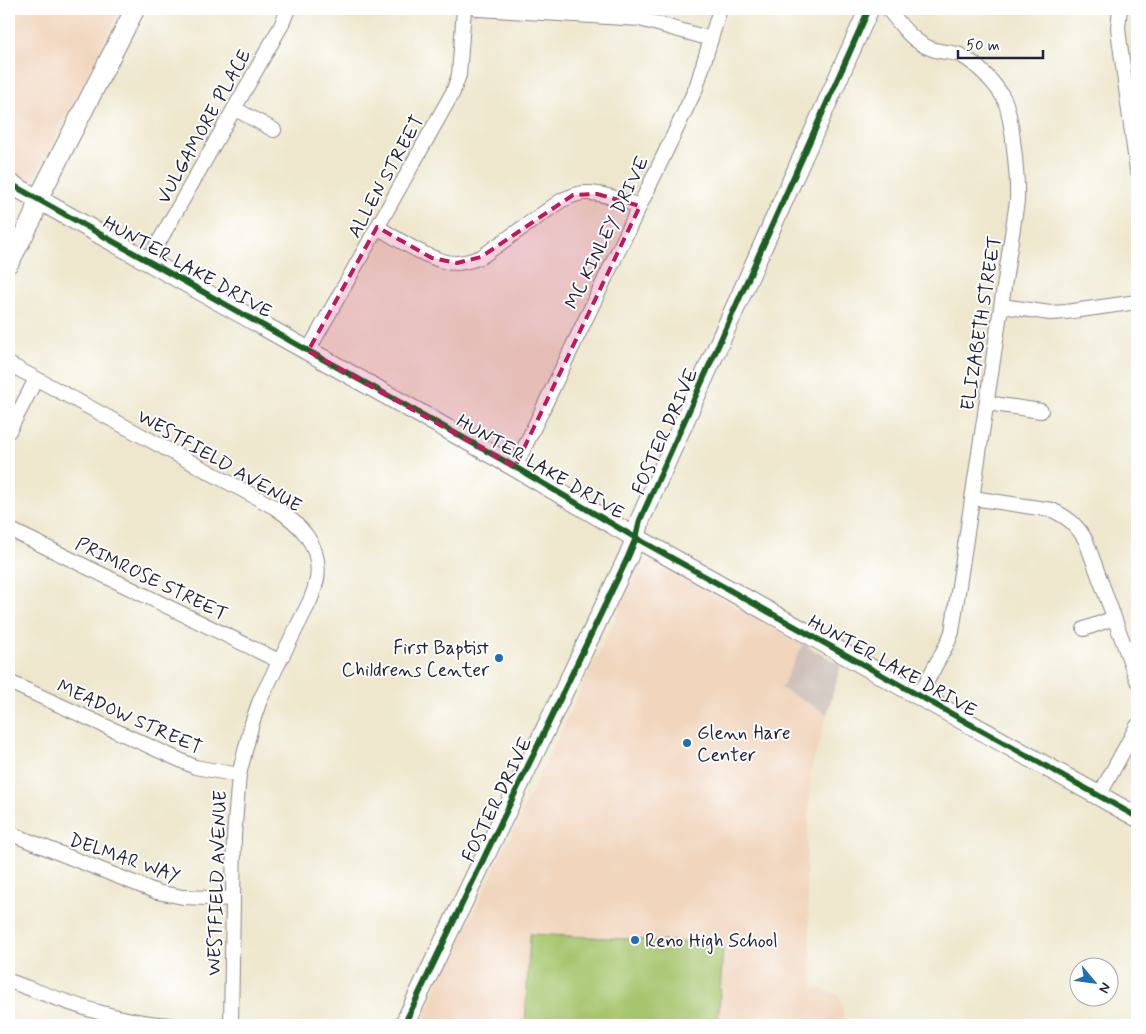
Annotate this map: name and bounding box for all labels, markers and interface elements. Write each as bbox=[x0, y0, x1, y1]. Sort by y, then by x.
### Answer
scale bar bbox=[958, 28, 1044, 60]
text: 50 m bbox=[966, 36, 1000, 56]
street label: VULGAMORE PLACE bbox=[151, 45, 257, 208]
street label: ALLEN STREET bbox=[342, 111, 430, 242]
street label: MC KINLEY DRIVE bbox=[559, 152, 655, 313]
street label: HUNTER LAKE DRIVE bbox=[98, 210, 276, 324]
street label: ELIZABETH STREET bbox=[955, 234, 1008, 412]
street label: FOSTER DRIVE bbox=[626, 364, 704, 499]
street label: WESTFIELD AVENUE bbox=[133, 404, 306, 519]
street label: HUNTER LAKE DRIVE bbox=[452, 409, 629, 526]
street label: PRIMROSE STREET bbox=[71, 532, 232, 627]
street label: HUNTER LAKE DRIVE bbox=[803, 609, 981, 723]
place label: First Baptist Childrens Center bbox=[342, 636, 489, 683]
marker: First Baptist Childrens Center bbox=[493, 652, 505, 664]
street label: MEADOW STREET bbox=[53, 674, 206, 761]
place label: Glenn Hare Center bbox=[697, 721, 791, 768]
street label: FOSTER DRIVE bbox=[456, 733, 538, 866]
marker: Glenn Hare Center bbox=[681, 737, 693, 749]
street label: WESTFIELD AVENUE bbox=[202, 790, 233, 976]
street label: DELMAR WAY bbox=[66, 828, 184, 889]
place label: Reno High School bbox=[645, 929, 778, 955]
marker: Reno High School bbox=[629, 934, 641, 946]
north arrow bbox=[1068, 956, 1118, 1006]
text: N bbox=[1094, 979, 1115, 996]

